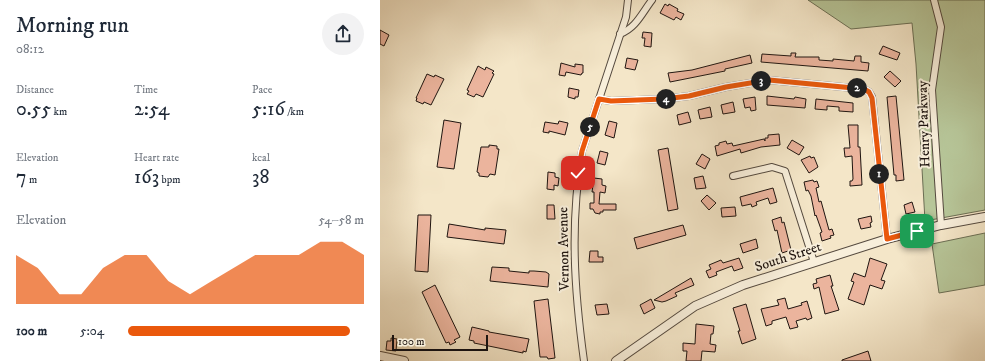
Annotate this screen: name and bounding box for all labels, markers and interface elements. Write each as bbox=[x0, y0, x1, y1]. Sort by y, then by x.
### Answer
text: Morning run bbox=[16, 12, 129, 39]
button: share bbox=[322, 13, 364, 55]
text: 08:12 bbox=[16, 41, 44, 57]
pin: 3 bbox=[751, 71, 771, 91]
text: 3 bbox=[759, 74, 763, 88]
pin: 2 bbox=[847, 78, 867, 98]
street label: Henry Parkway bbox=[913, 80, 935, 168]
text: 2 bbox=[854, 81, 860, 95]
text: Distance bbox=[16, 83, 54, 97]
text: Time bbox=[134, 83, 158, 97]
text: Pace bbox=[252, 83, 272, 97]
pin: 4 bbox=[656, 89, 676, 109]
text: 4 bbox=[663, 92, 669, 106]
text: 0.55 bbox=[16, 97, 51, 122]
text: 2:54 bbox=[134, 97, 169, 122]
text: 5:16 bbox=[252, 97, 285, 122]
text: km bbox=[51, 105, 67, 119]
text: /km bbox=[285, 105, 304, 119]
pin: 5 bbox=[580, 117, 600, 137]
text: 5 bbox=[587, 120, 593, 134]
text: Elevation bbox=[16, 151, 59, 165]
text: Heart rate bbox=[134, 151, 179, 165]
text: kcal bbox=[252, 151, 270, 165]
pin bbox=[561, 156, 595, 190]
icon: check bbox=[567, 162, 589, 184]
pin: 1 bbox=[869, 164, 889, 184]
text: 7 bbox=[16, 165, 27, 190]
text: 163 bbox=[134, 165, 159, 190]
text: 38 bbox=[252, 165, 269, 190]
text: 1 bbox=[877, 167, 881, 181]
text: m bbox=[27, 173, 37, 187]
text: bpm bbox=[159, 173, 180, 187]
street label: Vernon Avenue bbox=[554, 207, 574, 292]
text: Elevation bbox=[16, 212, 66, 228]
text: 54–58 m bbox=[318, 212, 364, 228]
pin bbox=[900, 214, 934, 248]
icon: arrive bbox=[906, 220, 928, 242]
street label: South Street bbox=[752, 238, 824, 276]
text: 100 m bbox=[16, 323, 47, 339]
text: 5:04 bbox=[80, 323, 104, 339]
scale bar bbox=[392, 333, 488, 352]
text: 100 m bbox=[398, 335, 424, 349]

